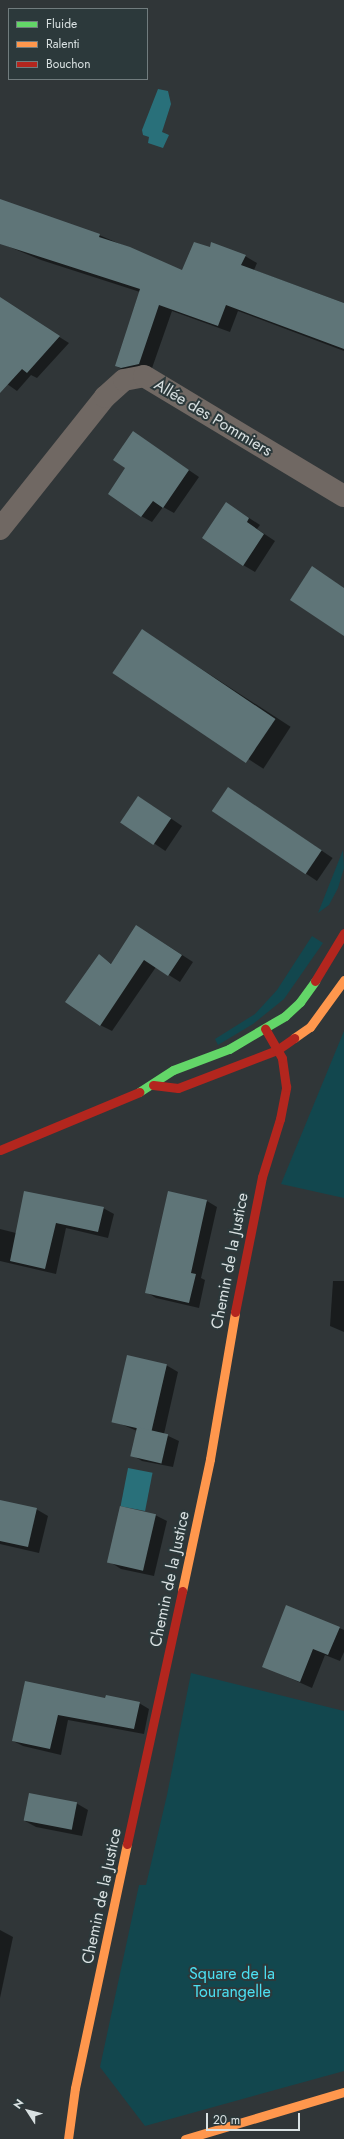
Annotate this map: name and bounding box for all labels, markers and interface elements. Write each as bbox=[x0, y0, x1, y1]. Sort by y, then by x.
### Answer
legend bbox=[8, 8, 148, 80]
text: Fluide bbox=[46, 15, 77, 33]
text: Ralenti bbox=[46, 35, 80, 53]
text: Bouchon bbox=[46, 55, 90, 73]
street label: Allée des Pommiers bbox=[151, 375, 275, 461]
street label: Chemin de la Justice bbox=[207, 1191, 253, 1331]
street label: Chemin de la Justice bbox=[146, 1509, 194, 1649]
street label: Chemin de la Justice bbox=[78, 1826, 126, 1966]
park label: Square de la Tourangelle bbox=[189, 1964, 275, 2002]
north arrow bbox=[8, 2091, 48, 2131]
text: N bbox=[9, 2096, 27, 2112]
scale bar bbox=[208, 2105, 302, 2131]
text: 20 m bbox=[213, 2111, 240, 2129]

